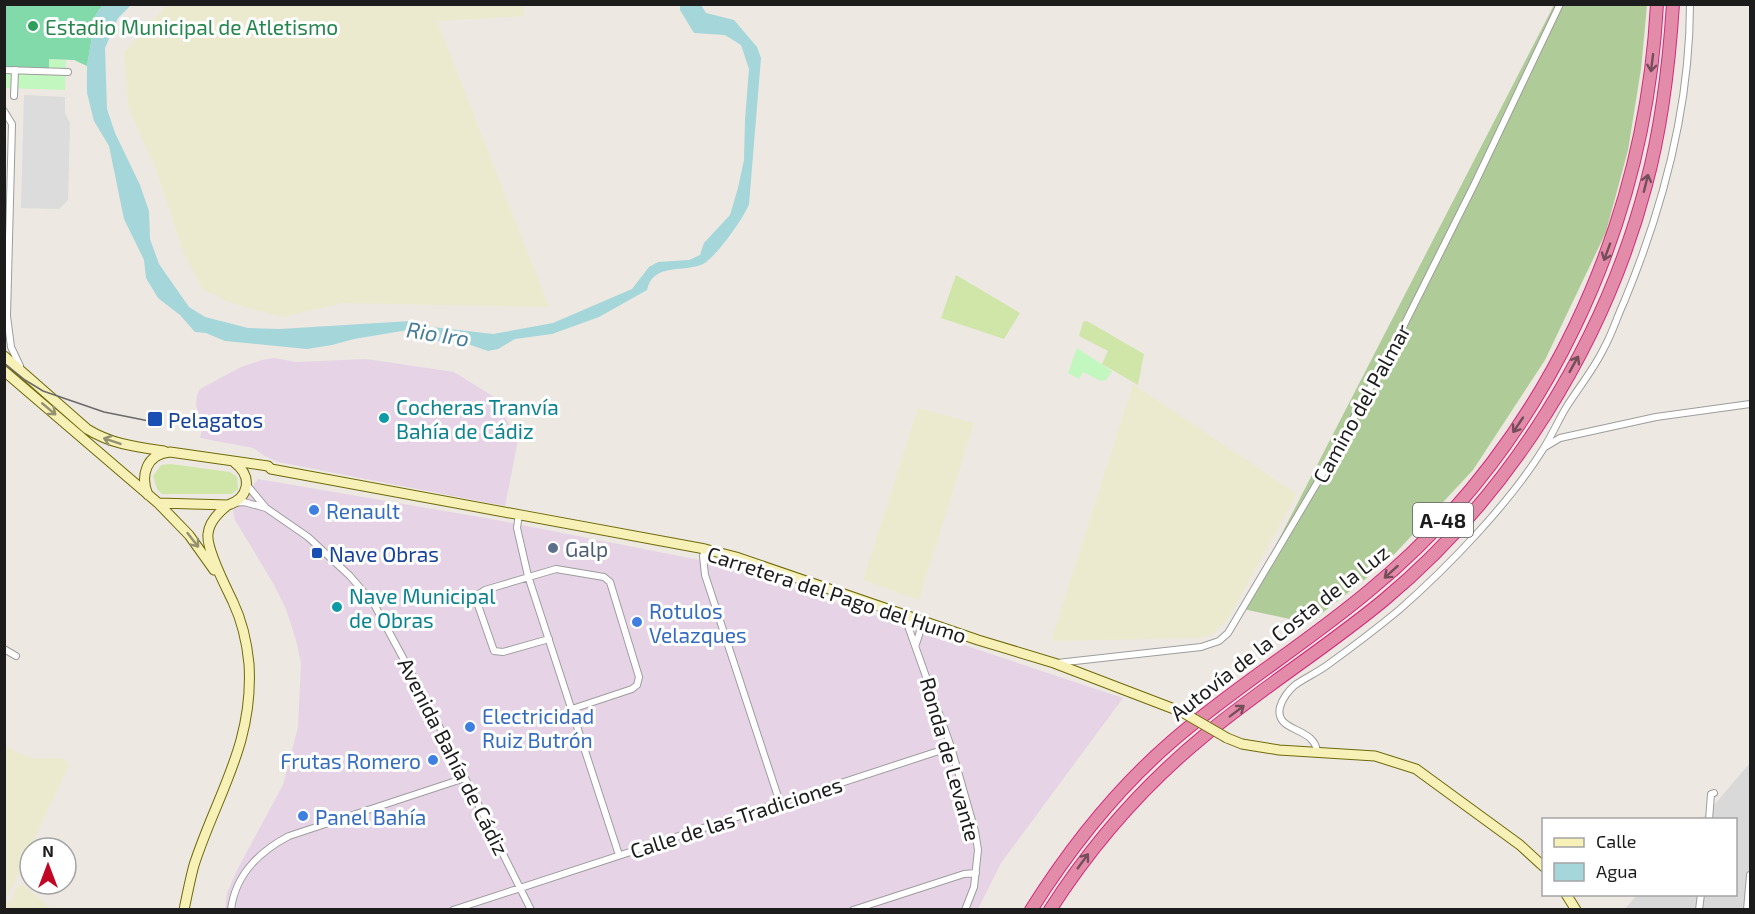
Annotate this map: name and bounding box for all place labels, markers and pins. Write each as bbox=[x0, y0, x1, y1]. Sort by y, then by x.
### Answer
place label: Estadio Municipal de Atletismo bbox=[45, 14, 338, 39]
marker: Estadio Municipal de Atletismo bbox=[26, 19, 40, 33]
place label: Cocheras Tranvía Bahía de Cádiz bbox=[396, 394, 559, 443]
place label: Pelagatos bbox=[168, 407, 263, 432]
marker: Pelagatos bbox=[146, 410, 164, 428]
marker: Cocheras Tranvía Bahía de Cádiz bbox=[377, 411, 391, 425]
place label: Renault bbox=[326, 498, 400, 523]
marker: Renault bbox=[307, 503, 321, 517]
place label: Galp bbox=[565, 536, 608, 561]
place label: Nave Obras bbox=[329, 541, 439, 566]
marker: Galp bbox=[546, 541, 560, 555]
marker: Nave Obras bbox=[310, 546, 324, 560]
place label: Nave Municipal de Obras bbox=[349, 583, 496, 632]
place label: Rotulos Velazques bbox=[649, 598, 747, 647]
marker: Nave Municipal de Obras bbox=[330, 600, 344, 614]
marker: Rotulos Velazques bbox=[630, 615, 644, 629]
place label: Electricidad Ruiz Butrón bbox=[482, 703, 594, 752]
marker: Electricidad Ruiz Butrón bbox=[463, 720, 477, 734]
place label: Frutas Romero bbox=[280, 748, 421, 773]
marker: Frutas Romero bbox=[426, 753, 440, 767]
place label: Panel Bahía bbox=[315, 804, 426, 829]
marker: Panel Bahía bbox=[296, 809, 310, 823]

